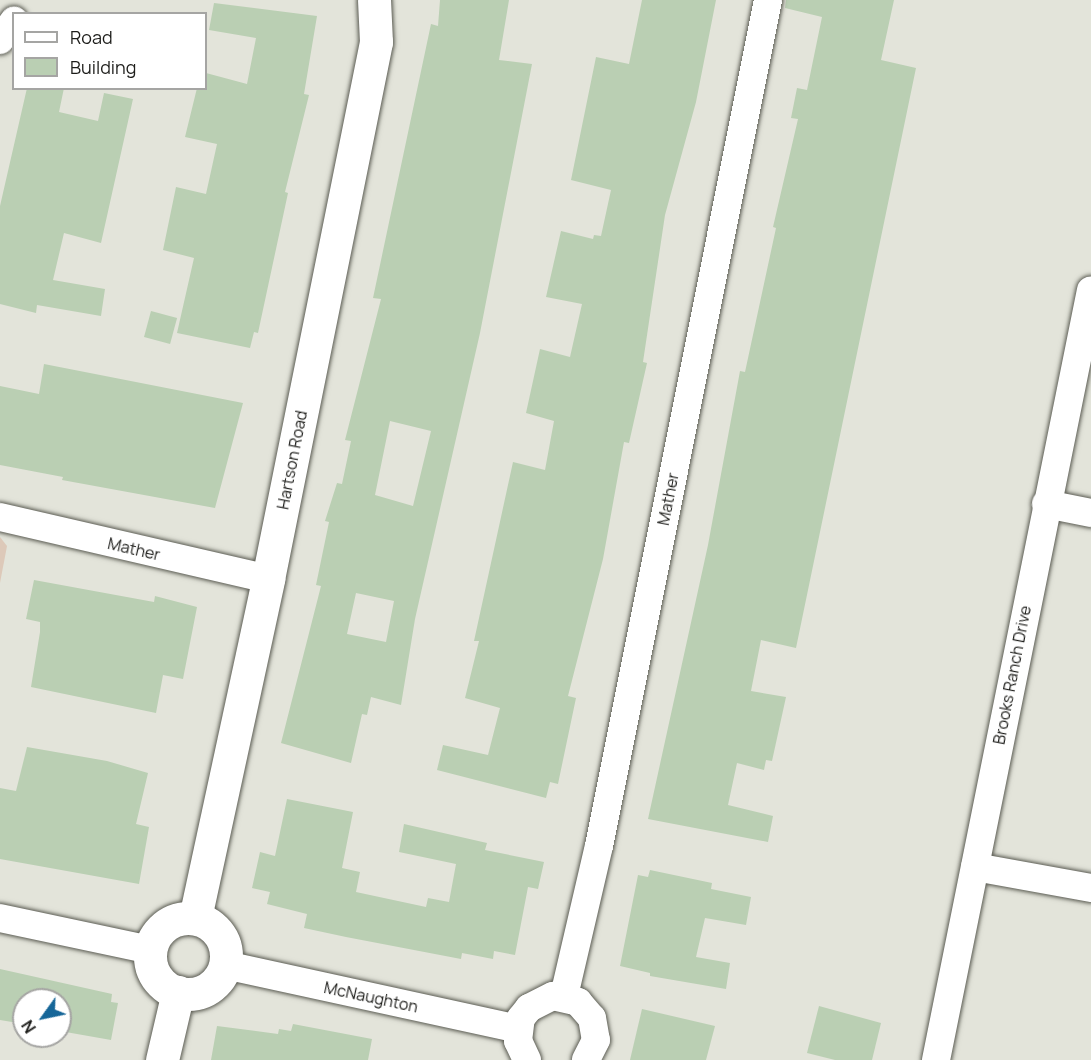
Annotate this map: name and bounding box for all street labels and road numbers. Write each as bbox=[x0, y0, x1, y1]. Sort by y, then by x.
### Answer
street label: Hartson Road bbox=[273, 409, 311, 511]
street label: Mather bbox=[653, 471, 683, 527]
street label: Mather bbox=[106, 534, 162, 564]
street label: Brooks Ranch Drive bbox=[989, 604, 1035, 746]
street label: McNaughton bbox=[322, 978, 420, 1016]

